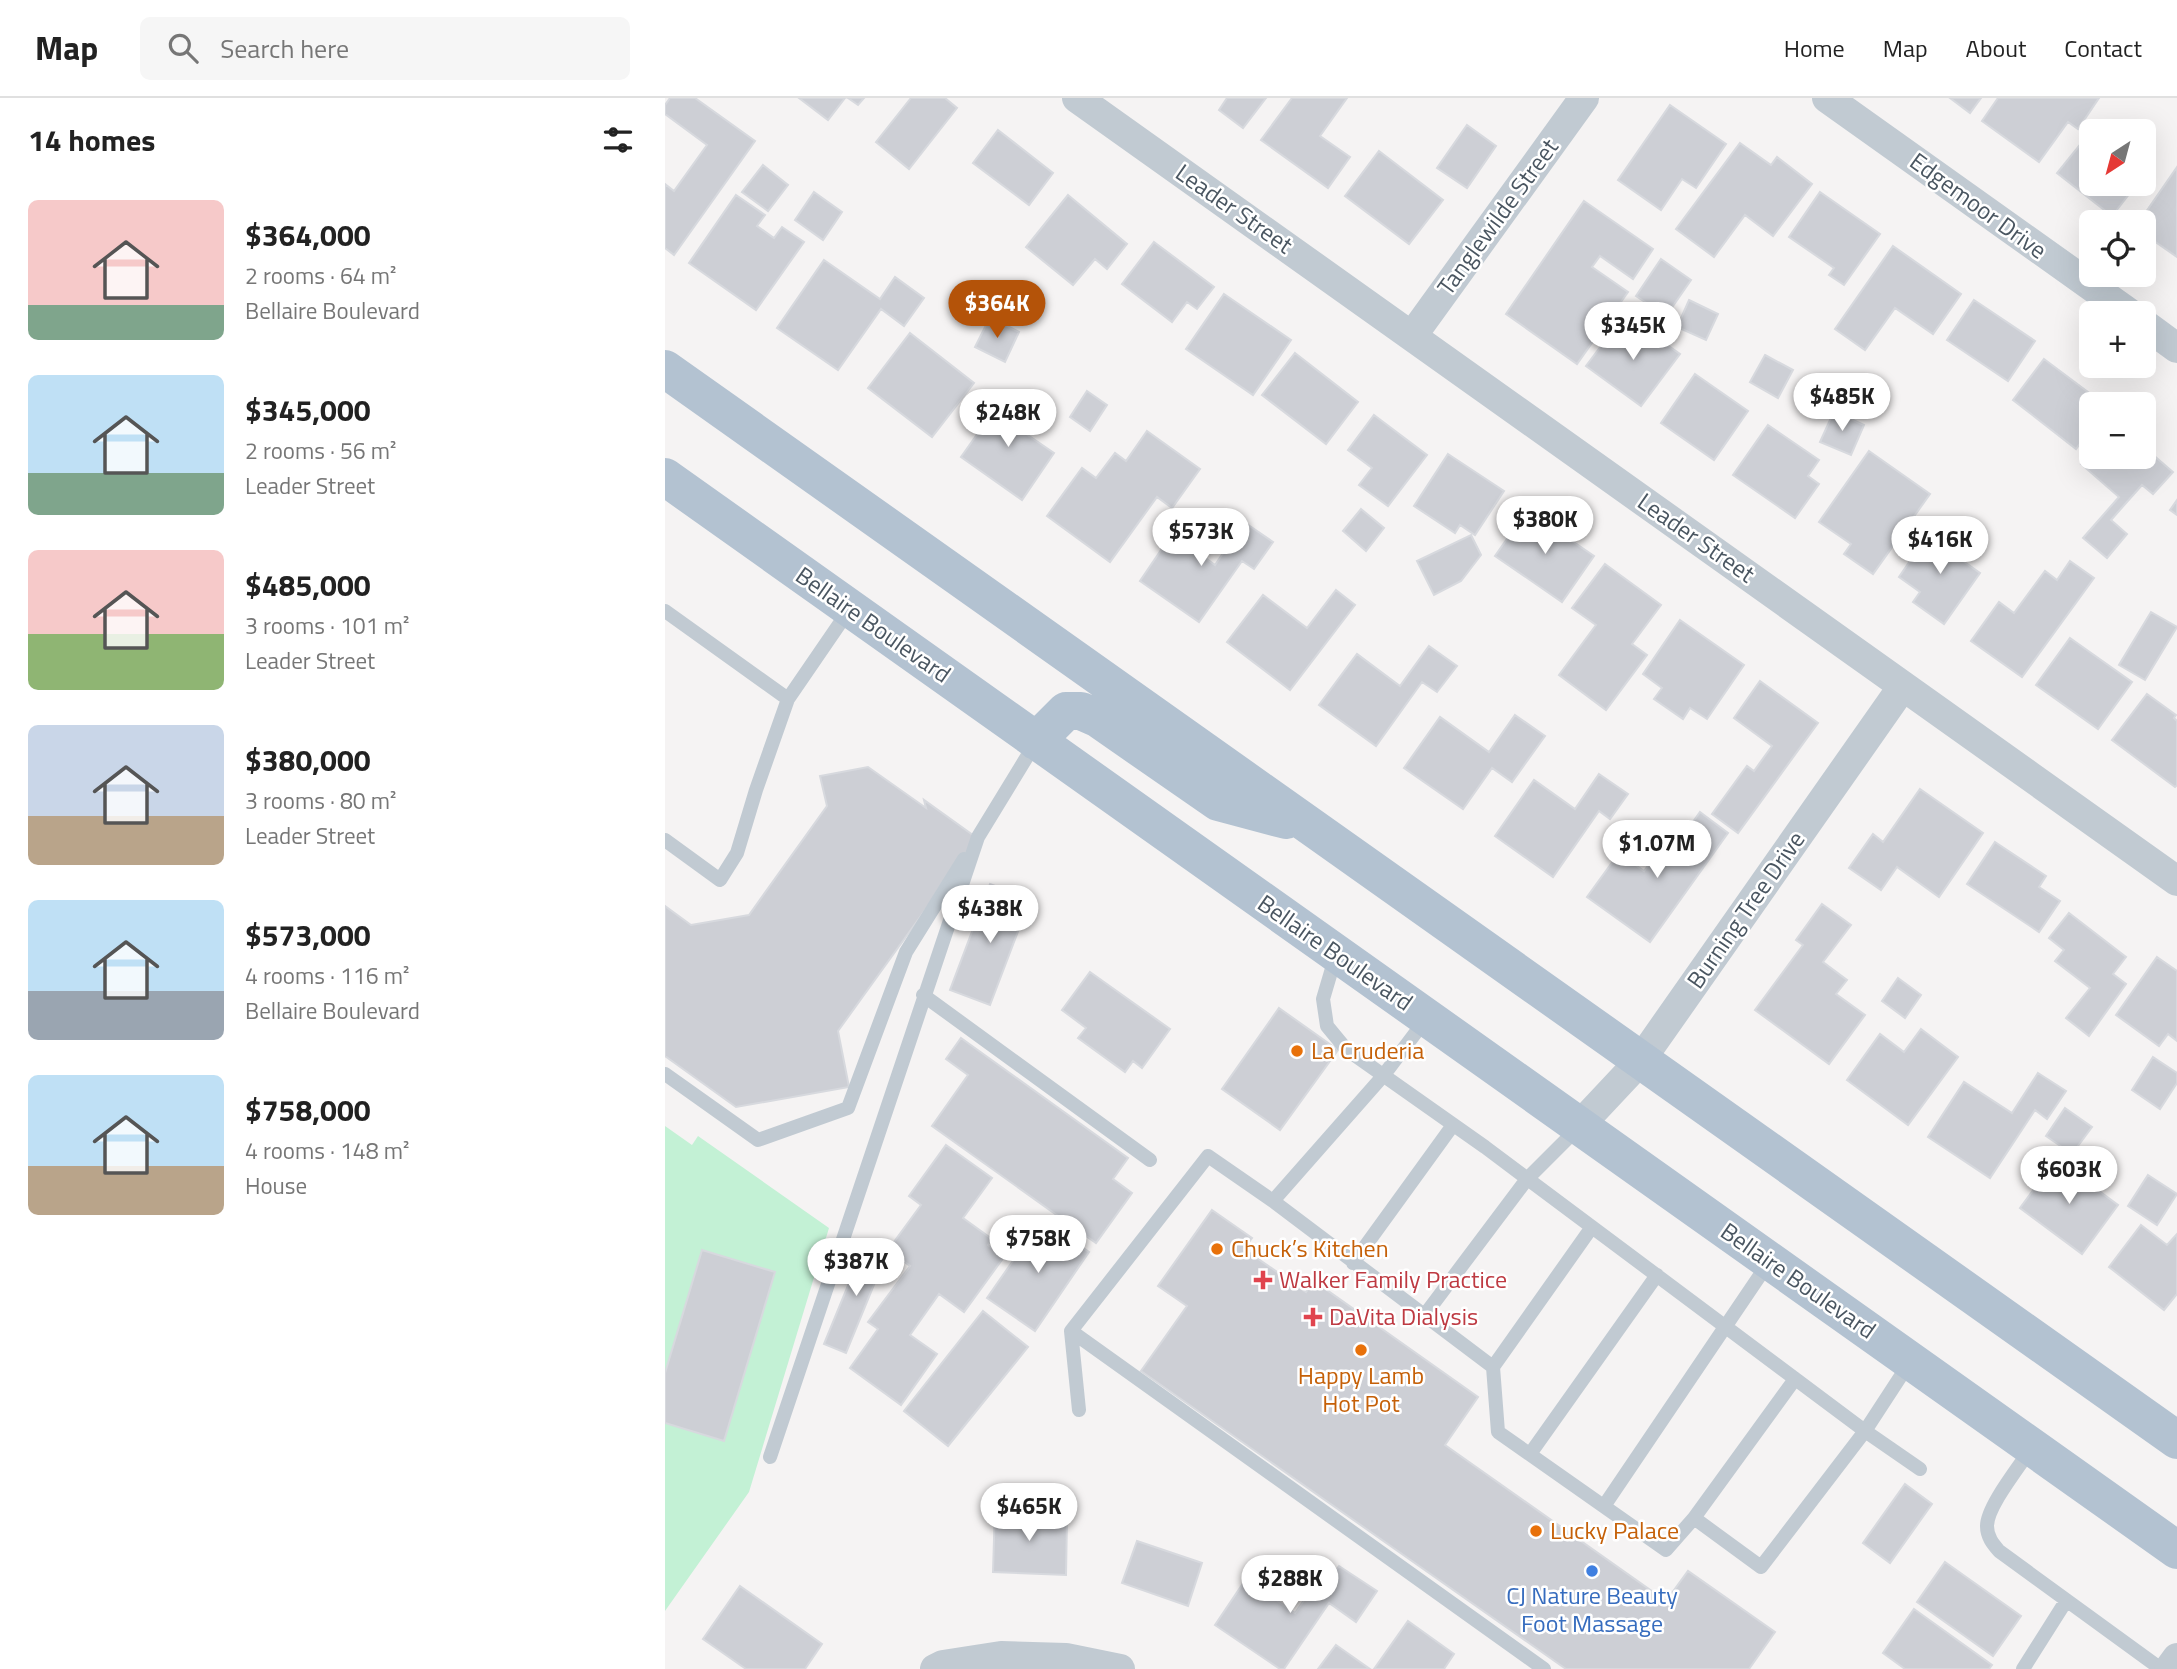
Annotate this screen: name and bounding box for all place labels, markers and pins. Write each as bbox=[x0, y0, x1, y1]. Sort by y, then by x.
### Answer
pin: $364K bbox=[948, 280, 1046, 340]
pin: $345K bbox=[1584, 302, 1682, 362]
pin: $485K bbox=[1793, 374, 1891, 433]
pin: $248K bbox=[959, 390, 1057, 449]
pin: $380K bbox=[1496, 496, 1594, 556]
pin: $573K bbox=[1152, 508, 1250, 568]
pin: $416K bbox=[1891, 517, 1989, 576]
pin: $1.07M bbox=[1600, 820, 1714, 880]
pin: $438K bbox=[941, 886, 1039, 945]
place label: La Cruderia bbox=[1311, 1032, 1424, 1068]
marker: La Cruderia bbox=[1289, 1043, 1305, 1059]
pin: $603K bbox=[2020, 1146, 2118, 1206]
pin: $758K bbox=[989, 1216, 1087, 1275]
place label: Chuck’s Kitchen bbox=[1231, 1230, 1389, 1266]
pin: $387K bbox=[807, 1238, 905, 1298]
marker: Chuck’s Kitchen bbox=[1209, 1241, 1225, 1257]
place label: Walker Family Practice bbox=[1279, 1261, 1507, 1297]
marker: Walker Family Practice bbox=[1253, 1270, 1273, 1290]
place label: DaVita Dialysis bbox=[1329, 1298, 1478, 1334]
marker: DaVita Dialysis bbox=[1303, 1307, 1323, 1327]
marker: Happy Lamb Hot Pot bbox=[1353, 1342, 1369, 1358]
place label: Happy Lamb Hot Pot bbox=[1298, 1357, 1424, 1421]
pin: $465K bbox=[980, 1484, 1078, 1543]
place label: Lucky Palace bbox=[1550, 1512, 1679, 1548]
marker: Lucky Palace bbox=[1528, 1523, 1544, 1539]
pin: $288K bbox=[1241, 1556, 1339, 1615]
marker: CJ Nature Beauty Foot Massage bbox=[1584, 1563, 1600, 1579]
place label: CJ Nature Beauty Foot Massage bbox=[1506, 1577, 1678, 1641]

